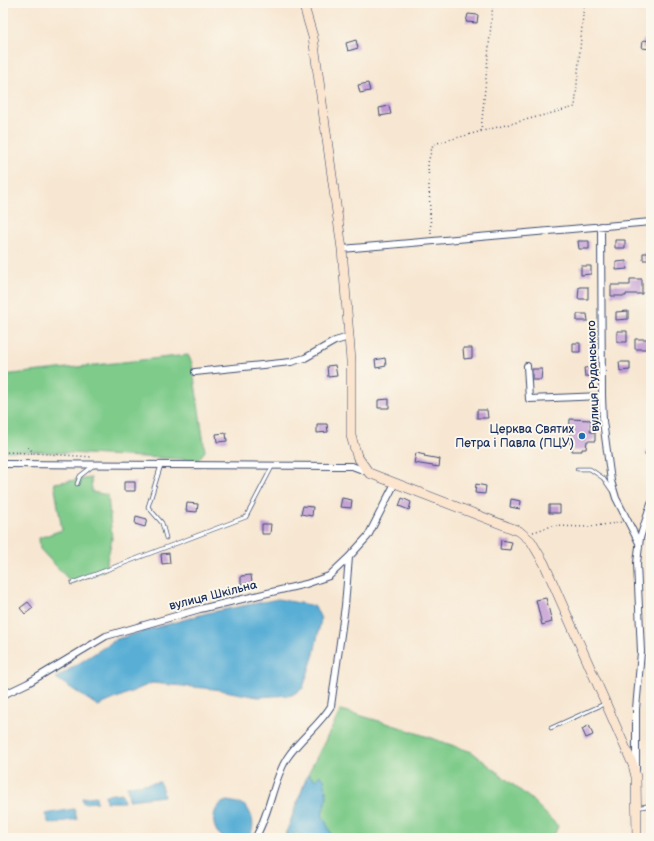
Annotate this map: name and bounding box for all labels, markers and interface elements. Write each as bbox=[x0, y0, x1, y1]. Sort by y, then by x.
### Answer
street label: вулиця Руданського bbox=[584, 320, 603, 432]
place label: Церква Святих Петра і Павла (ПЦУ) bbox=[455, 422, 575, 451]
marker: Церква Святих Петра і Павла (ПЦУ) bbox=[577, 431, 587, 441]
street label: вулиця Шкільна bbox=[168, 577, 259, 614]

